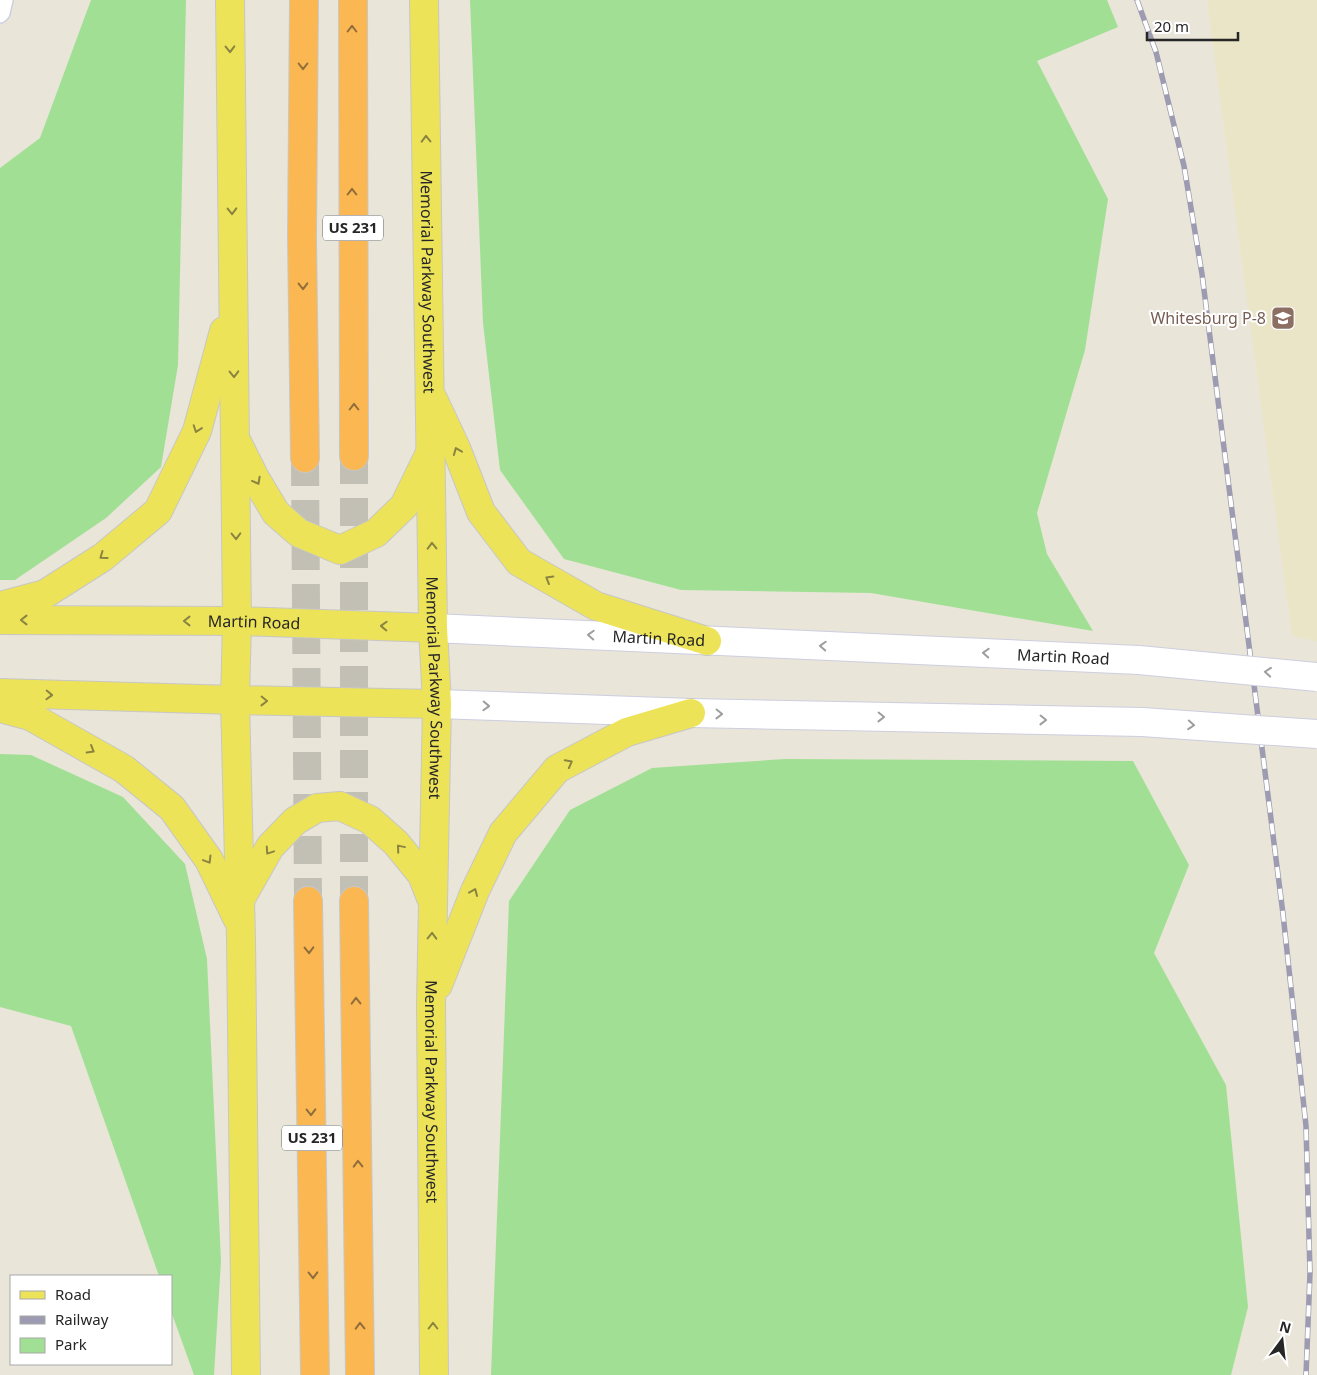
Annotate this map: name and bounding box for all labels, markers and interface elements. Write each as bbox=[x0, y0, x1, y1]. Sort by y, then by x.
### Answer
scale bar bbox=[1147, 10, 1238, 42]
text: 20 m bbox=[1154, 16, 1189, 36]
one-way arrow bbox=[347, 25, 357, 33]
one-way arrow bbox=[225, 45, 235, 53]
one-way arrow bbox=[298, 62, 308, 70]
one-way arrow bbox=[421, 135, 431, 142]
street label: Memorial Parkway Southwest bbox=[415, 170, 441, 394]
one-way arrow bbox=[347, 188, 357, 196]
one-way arrow bbox=[227, 208, 237, 215]
road number: US 231 bbox=[323, 216, 383, 240]
one-way arrow bbox=[298, 282, 308, 290]
school or university icon: Whitesburg P-8 bbox=[1270, 305, 1296, 331]
place label: Whitesburg P-8 bbox=[1150, 307, 1266, 329]
one-way arrow bbox=[229, 370, 239, 378]
one-way arrow bbox=[349, 403, 359, 410]
one-way arrow bbox=[193, 424, 203, 433]
one-way arrow bbox=[453, 447, 463, 455]
one-way arrow bbox=[251, 476, 261, 485]
one-way arrow bbox=[231, 532, 241, 540]
one-way arrow bbox=[427, 542, 437, 550]
one-way arrow bbox=[100, 551, 109, 559]
one-way arrow bbox=[545, 575, 554, 585]
street label: Memorial Parkway Southwest bbox=[421, 576, 448, 800]
street label: Martin Road bbox=[208, 610, 301, 634]
one-way arrow bbox=[20, 615, 28, 625]
one-way arrow bbox=[183, 616, 190, 626]
one-way arrow bbox=[380, 621, 388, 632]
street label: Martin Road bbox=[612, 625, 706, 651]
one-way arrow bbox=[587, 630, 595, 641]
one-way arrow bbox=[819, 641, 827, 651]
street label: Martin Road bbox=[1017, 643, 1110, 670]
one-way arrow bbox=[982, 648, 990, 659]
one-way arrow bbox=[1264, 667, 1272, 678]
one-way arrow bbox=[45, 689, 53, 700]
one-way arrow bbox=[260, 696, 268, 706]
one-way arrow bbox=[482, 700, 490, 711]
one-way arrow bbox=[715, 709, 723, 719]
one-way arrow bbox=[878, 712, 885, 722]
one-way arrow bbox=[1040, 715, 1048, 725]
one-way arrow bbox=[1187, 720, 1195, 731]
one-way arrow bbox=[86, 744, 95, 754]
one-way arrow bbox=[563, 759, 572, 769]
one-way arrow bbox=[397, 844, 406, 853]
one-way arrow bbox=[266, 845, 275, 854]
one-way arrow bbox=[201, 854, 211, 863]
one-way arrow bbox=[468, 888, 479, 897]
one-way arrow bbox=[427, 932, 437, 940]
one-way arrow bbox=[304, 946, 314, 954]
street label: Memorial Parkway Southwest bbox=[420, 980, 444, 1204]
one-way arrow bbox=[350, 997, 361, 1005]
one-way arrow bbox=[306, 1109, 316, 1117]
road number: US 231 bbox=[282, 1126, 342, 1150]
one-way arrow bbox=[352, 1160, 363, 1168]
one-way arrow bbox=[308, 1271, 319, 1279]
legend bbox=[10, 1275, 172, 1365]
text: Road bbox=[55, 1284, 91, 1304]
text: Railway bbox=[55, 1309, 109, 1329]
north arrow bbox=[1257, 1315, 1307, 1365]
text: N bbox=[1278, 1316, 1293, 1338]
one-way arrow bbox=[354, 1322, 365, 1330]
one-way arrow bbox=[428, 1322, 439, 1330]
text: Park bbox=[55, 1334, 87, 1354]

